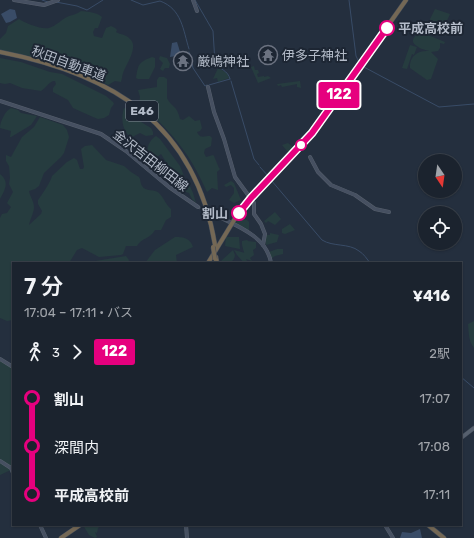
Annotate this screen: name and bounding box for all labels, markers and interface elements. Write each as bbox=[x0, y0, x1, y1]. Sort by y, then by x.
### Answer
marker: 平成高校前 bbox=[379, 20, 395, 36]
place label: 平成高校前 bbox=[398, 21, 463, 36]
street label: 秋田自動車道 bbox=[30, 43, 108, 84]
temple icon: 伊多子神社 bbox=[257, 44, 279, 66]
place label: 伊多子神社 bbox=[282, 48, 347, 63]
temple icon: 厳嶋神社 bbox=[172, 50, 194, 72]
place label: 厳嶋神社 bbox=[197, 54, 249, 69]
line badge: 122 bbox=[316, 82, 362, 108]
text: 122 bbox=[326, 86, 352, 103]
road number: E46 bbox=[126, 101, 158, 121]
street label: 金沢吉田柳田線 bbox=[110, 126, 191, 194]
unlabelled marker bbox=[295, 139, 307, 151]
north arrow bbox=[418, 154, 462, 198]
map controls bbox=[418, 154, 462, 250]
marker: 割山 bbox=[231, 205, 247, 221]
place label: 割山 bbox=[202, 206, 228, 221]
button: locate bbox=[418, 206, 462, 250]
text: 7 分 bbox=[24, 273, 63, 300]
text: ¥416 bbox=[413, 287, 450, 305]
text: 17:04 – 17:11 · バス bbox=[24, 305, 133, 320]
icon: walk bbox=[24, 341, 46, 363]
icon: forward bbox=[66, 341, 88, 363]
text: 122 bbox=[102, 343, 127, 360]
text: 3 bbox=[52, 345, 60, 360]
text: 2駅 bbox=[429, 346, 450, 361]
text: 割山 bbox=[54, 391, 84, 409]
text: 17:07 bbox=[420, 391, 450, 406]
text: 深間内 bbox=[54, 439, 99, 457]
text: 17:08 bbox=[418, 439, 450, 454]
text: 平成高校前 bbox=[54, 487, 129, 505]
text: 17:11 bbox=[423, 487, 450, 502]

